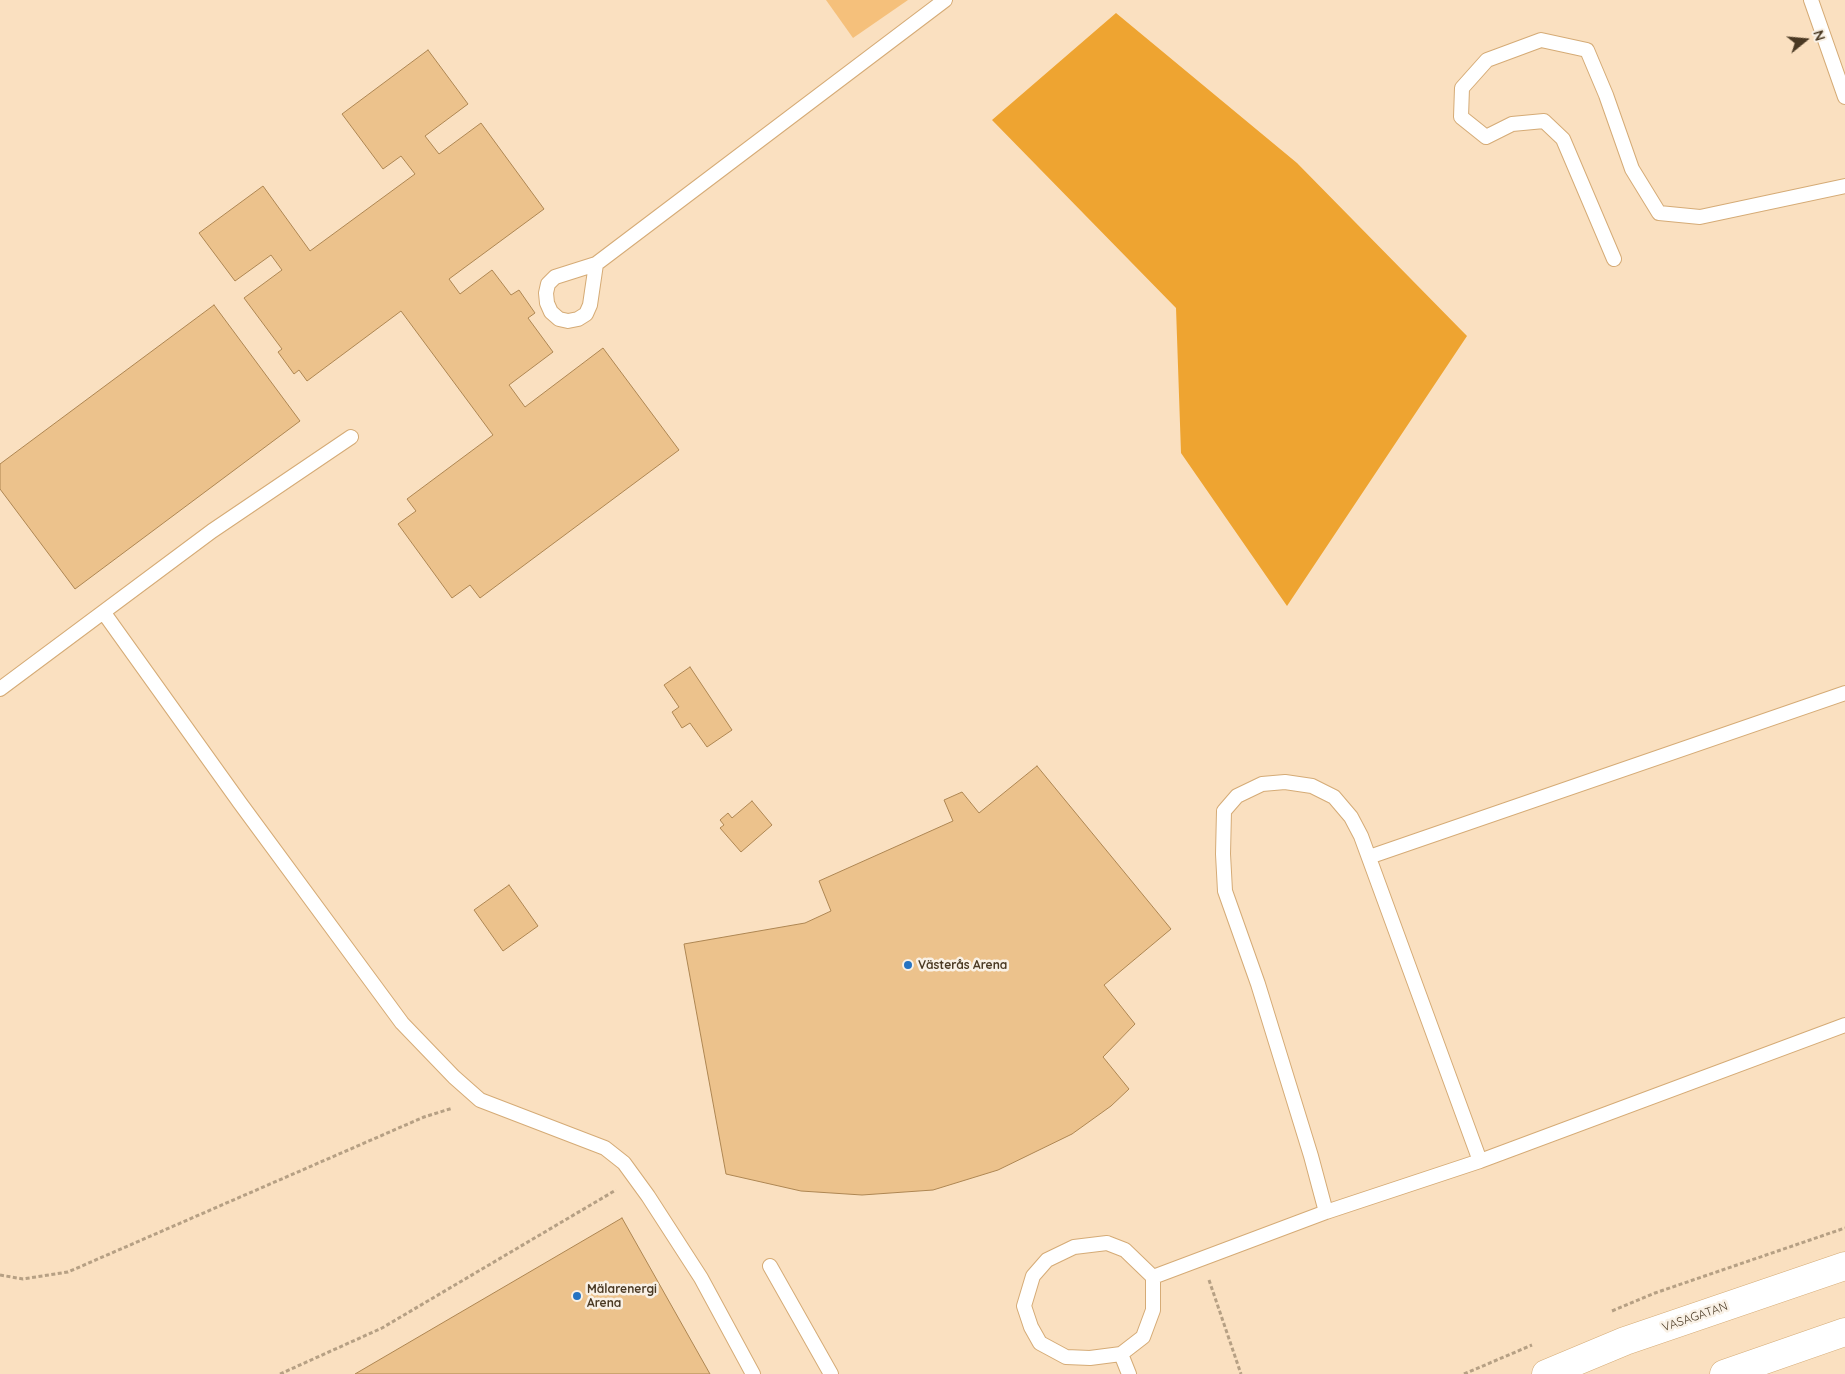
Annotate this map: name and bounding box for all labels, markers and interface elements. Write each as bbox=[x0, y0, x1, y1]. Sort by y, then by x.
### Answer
north arrow bbox=[1780, 15, 1830, 65]
text: N bbox=[1809, 28, 1829, 43]
place label: Västerås Arena bbox=[918, 958, 1007, 972]
marker: Västerås Arena bbox=[902, 959, 914, 971]
place label: Mälarenergi Arena bbox=[587, 1282, 657, 1310]
marker: Mälarenergi Arena bbox=[571, 1290, 583, 1302]
street label: VASAGATAN bbox=[1660, 1299, 1730, 1335]

